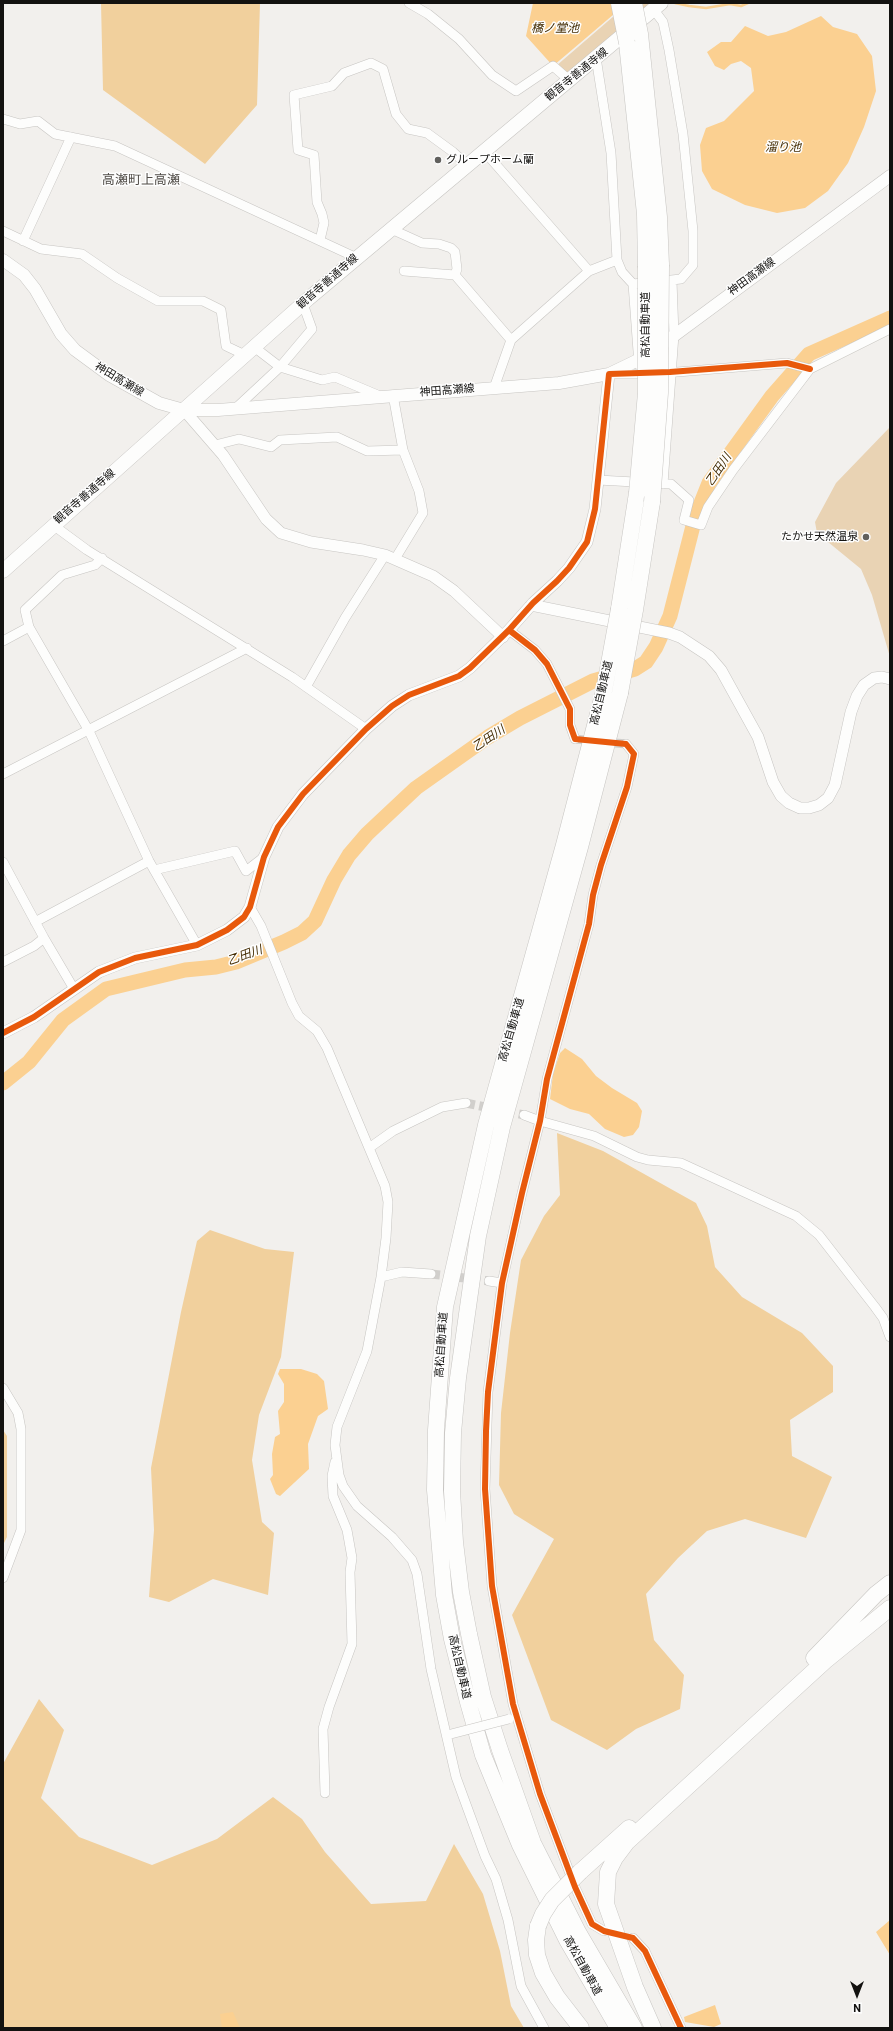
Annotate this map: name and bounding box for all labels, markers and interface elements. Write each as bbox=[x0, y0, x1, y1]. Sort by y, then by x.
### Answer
water label: 橋ノ堂池 bbox=[531, 22, 579, 36]
street label: 観音寺善通寺線 bbox=[543, 46, 611, 104]
water label: 溜り池 bbox=[765, 141, 801, 155]
place label: グループホーム蘭 bbox=[446, 153, 534, 167]
marker: グループホーム蘭 bbox=[433, 155, 443, 165]
district label: 高瀬町上高瀬 bbox=[102, 173, 180, 189]
street label: 観音寺善通寺線 bbox=[295, 252, 361, 312]
street label: 神田高瀬線 bbox=[726, 255, 778, 299]
street label: 高松自動車道 bbox=[639, 292, 653, 358]
street label: 神田高瀬線 bbox=[92, 360, 146, 400]
street label: 神田高瀬線 bbox=[419, 382, 475, 400]
water label: 乙田川 bbox=[703, 451, 735, 489]
street label: 観音寺善通寺線 bbox=[52, 467, 118, 527]
place label: たかせ天然温泉 bbox=[781, 530, 858, 544]
marker: たかせ天然温泉 bbox=[861, 532, 871, 542]
street label: 高松自動車道 bbox=[588, 659, 616, 727]
water label: 乙田川 bbox=[470, 723, 508, 755]
water label: 乙田川 bbox=[226, 943, 264, 969]
street label: 高松自動車道 bbox=[497, 996, 527, 1064]
street label: 高松自動車道 bbox=[433, 1312, 451, 1378]
street label: 高松自動車道 bbox=[445, 1633, 473, 1701]
street label: 高松自動車道 bbox=[560, 1934, 604, 1998]
north arrow bbox=[837, 1975, 877, 2015]
text: N bbox=[853, 2001, 861, 2014]

